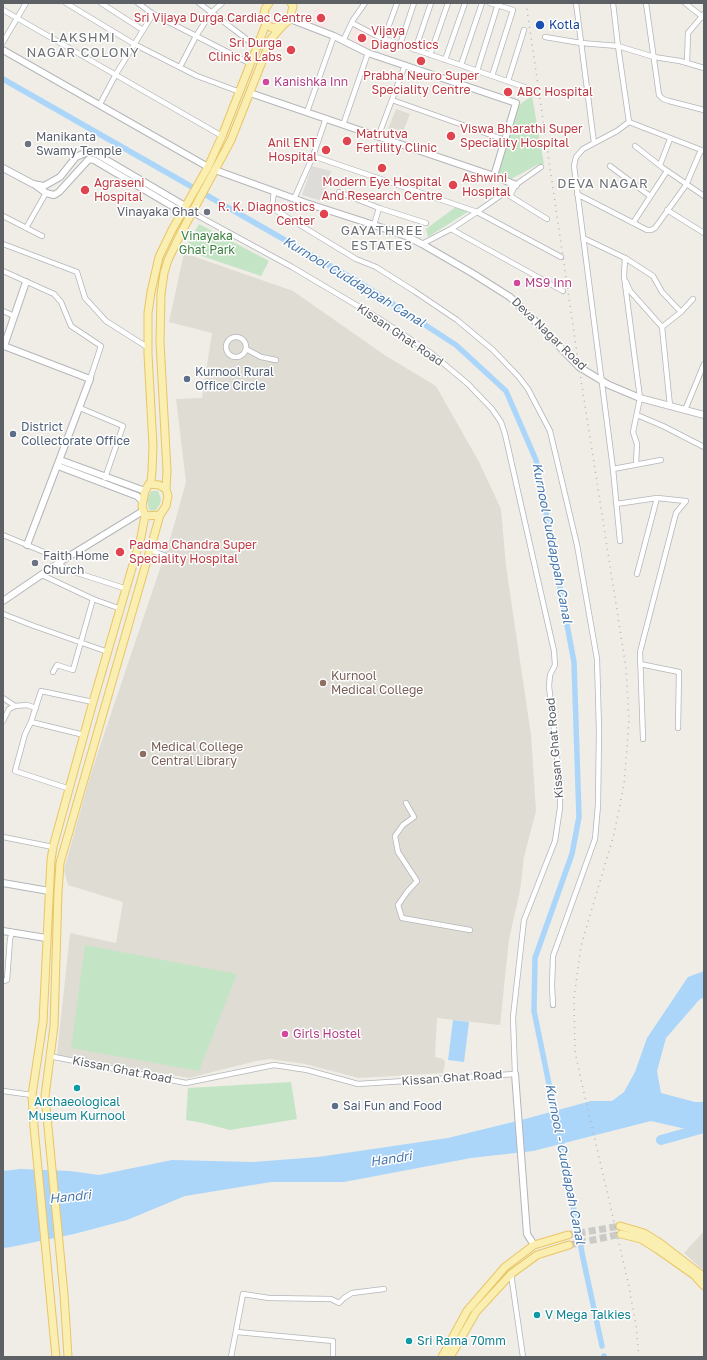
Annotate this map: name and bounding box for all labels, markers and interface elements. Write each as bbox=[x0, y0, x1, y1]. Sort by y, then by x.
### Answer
place label: Sri Vijaya Durga Cardiac Centre bbox=[134, 11, 312, 25]
marker: Sri Vijaya Durga Cardiac Centre bbox=[315, 12, 327, 24]
place label: Kotla bbox=[549, 18, 580, 32]
marker: Kotla bbox=[534, 19, 546, 31]
place label: Vijaya Diagnostics bbox=[371, 24, 439, 52]
district label: LAKSHMI NAGAR COLONY bbox=[26, 30, 140, 61]
marker: Vijaya Diagnostics bbox=[356, 32, 368, 44]
place label: Sri Durga Clinic & Labs bbox=[208, 36, 282, 64]
marker: Sri Durga Clinic & Labs bbox=[285, 44, 297, 56]
marker: Prabha Neuro Super Speciality Centre bbox=[415, 55, 427, 67]
place label: Prabha Neuro Super Speciality Centre bbox=[363, 69, 479, 97]
place label: Kanishka Inn bbox=[274, 75, 348, 89]
marker: Kanishka Inn bbox=[261, 77, 271, 87]
place label: ABC Hospital bbox=[517, 85, 593, 99]
marker: ABC Hospital bbox=[502, 86, 514, 98]
place label: Viswa Bharathi Super Speciality Hospital bbox=[460, 122, 583, 150]
place label: Matrutva Fertility Clinic bbox=[356, 127, 437, 155]
place label: Manikanta Swamy Temple bbox=[36, 130, 122, 158]
marker: Viswa Bharathi Super Speciality Hospital bbox=[445, 130, 457, 142]
marker: Matrutva Fertility Clinic bbox=[341, 135, 353, 147]
place label: Anil ENT Hospital bbox=[268, 136, 317, 164]
marker: Manikanta Swamy Temple bbox=[23, 139, 33, 149]
marker: Anil ENT Hospital bbox=[320, 144, 332, 156]
marker: Modern Eye Hospital And Research Centre bbox=[376, 162, 388, 174]
place label: Ashwini Hospital bbox=[462, 171, 511, 199]
place label: Modern Eye Hospital And Research Centre bbox=[321, 175, 443, 203]
place label: Agraseni Hospital bbox=[94, 176, 145, 204]
district label: DEVA NAGAR bbox=[557, 176, 649, 192]
marker: Ashwini Hospital bbox=[447, 179, 459, 191]
marker: Agraseni Hospital bbox=[79, 184, 91, 196]
place label: R. K. Diagnostics Center bbox=[218, 200, 315, 228]
place label: Vinayaka Ghat bbox=[117, 205, 199, 219]
marker: Vinayaka Ghat bbox=[202, 207, 212, 217]
marker: R. K. Diagnostics Center bbox=[318, 208, 330, 220]
district label: GAYATHREE ESTATES bbox=[341, 223, 423, 254]
park label: Vinayaka Ghat Park bbox=[179, 229, 235, 257]
water label: Kurnool Cuddappah Canal bbox=[280, 233, 428, 331]
place label: MS9 Inn bbox=[525, 276, 572, 290]
marker: MS9 Inn bbox=[512, 278, 522, 288]
street label: Deva Nagar Road bbox=[509, 295, 589, 373]
street label: Kissan Ghat Road bbox=[354, 301, 446, 369]
place label: Kurnool Rural Office Circle bbox=[195, 365, 274, 393]
marker: Kurnool Rural Office Circle bbox=[182, 374, 192, 384]
place label: District Collectorate Office bbox=[21, 420, 130, 448]
marker: District Collectorate Office bbox=[8, 429, 18, 439]
water label: Kurnool Cuddappah Canal bbox=[529, 462, 575, 624]
place label: Padma Chandra Super Speciality Hospital bbox=[129, 538, 257, 566]
marker: Padma Chandra Super Speciality Hospital bbox=[114, 546, 126, 558]
place label: Faith Home Church bbox=[43, 549, 109, 577]
marker: Faith Home Church bbox=[30, 558, 40, 568]
place label: Kurnool Medical College bbox=[331, 669, 423, 697]
marker: Kurnool Medical College bbox=[318, 678, 328, 688]
street label: Kissan Ghat Road bbox=[543, 697, 567, 799]
place label: Medical College Central Library bbox=[151, 740, 243, 768]
marker: Medical College Central Library bbox=[138, 749, 148, 759]
place label: Girls Hostel bbox=[293, 1027, 361, 1041]
marker: Girls Hostel bbox=[280, 1029, 290, 1039]
street label: Kissan Ghat Road bbox=[71, 1053, 173, 1087]
street label: Kissan Ghat Road bbox=[401, 1067, 503, 1089]
water label: Kurnool - Cuddapah Canal bbox=[542, 1082, 588, 1246]
marker: Archaeological Museum Kurnool bbox=[72, 1083, 82, 1093]
place label: Archaeological Museum Kurnool bbox=[28, 1095, 126, 1123]
place label: Sai Fun and Food bbox=[343, 1099, 442, 1113]
marker: Sai Fun and Food bbox=[330, 1101, 340, 1111]
water label: Handri bbox=[369, 1148, 413, 1170]
water label: Handri bbox=[48, 1187, 92, 1207]
place label: V Mega Talkies bbox=[545, 1308, 631, 1322]
marker: V Mega Talkies bbox=[532, 1310, 542, 1320]
place label: Sri Rama 70mm bbox=[417, 1334, 506, 1348]
marker: Sri Rama 70mm bbox=[404, 1336, 414, 1346]

